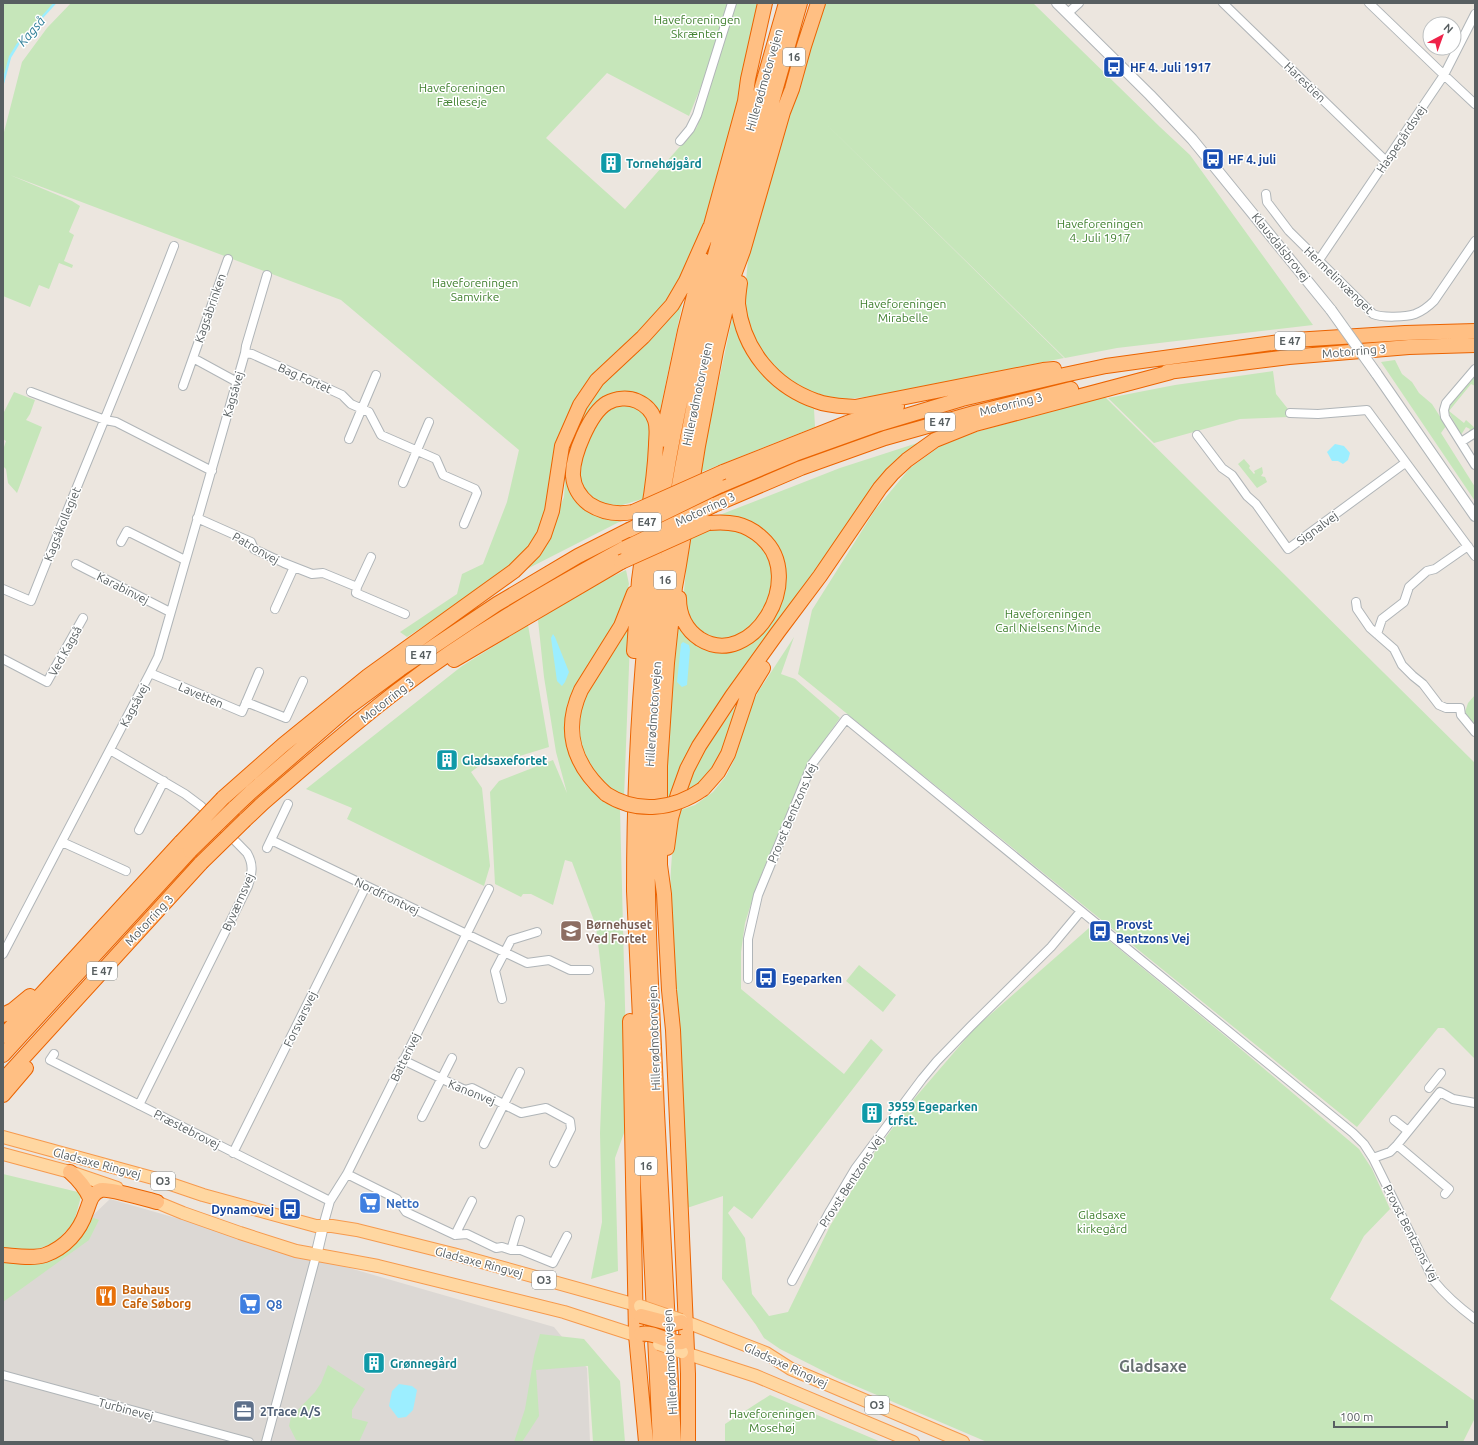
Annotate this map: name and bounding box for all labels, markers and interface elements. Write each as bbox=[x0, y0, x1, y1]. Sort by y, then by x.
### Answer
park label: Haveforeningen Skrænten bbox=[654, 13, 740, 40]
water label: Kagså bbox=[15, 14, 47, 48]
north arrow bbox=[1422, 16, 1462, 56]
text: N bbox=[1442, 21, 1456, 36]
street label: Hillerødmotorvejen bbox=[743, 27, 785, 133]
road number: 16 bbox=[783, 48, 805, 66]
bus stop icon: HF 4. Juli 1917 bbox=[1101, 54, 1127, 80]
street label: Harestien bbox=[1282, 59, 1328, 105]
place label: HF 4. Juli 1917 bbox=[1130, 61, 1211, 74]
park label: Haveforeningen Fælleseje bbox=[419, 81, 505, 108]
street label: Haspegårdsvej bbox=[1374, 103, 1428, 175]
bus stop icon: HF 4. juli bbox=[1200, 146, 1226, 172]
building icon: Tornehøjgård bbox=[598, 150, 624, 176]
place label: HF 4. juli bbox=[1228, 153, 1276, 166]
place label: Tornehøjgård bbox=[626, 157, 702, 170]
street label: Klausdalsbrovej bbox=[1249, 210, 1313, 284]
park label: Haveforeningen 4. Juli 1917 bbox=[1057, 217, 1143, 244]
street label: Hermelinvænget bbox=[1302, 244, 1376, 316]
street label: Kagsåbrinken bbox=[192, 272, 228, 344]
park label: Haveforeningen Samvirke bbox=[432, 276, 518, 303]
park label: Haveforeningen Mirabelle bbox=[860, 297, 946, 324]
road number: E 47 bbox=[1275, 332, 1305, 350]
street label: Hillerødmotorvejen bbox=[680, 341, 714, 447]
street label: Motorring 3 bbox=[1321, 342, 1387, 360]
street label: Bag Fortet bbox=[276, 360, 334, 396]
street label: Kagsåvej bbox=[220, 369, 246, 418]
street label: Motorring 3 bbox=[978, 390, 1044, 418]
road number: E 47 bbox=[925, 413, 955, 431]
street label: Kagsåkollegiet bbox=[41, 485, 83, 563]
street label: Motorring 3 bbox=[673, 489, 737, 529]
street label: Signalvej bbox=[1294, 509, 1340, 547]
road number: E47 bbox=[633, 513, 661, 531]
street label: Patronvej bbox=[230, 529, 282, 567]
street label: Karabinvej bbox=[95, 569, 151, 607]
road number: 16 bbox=[654, 571, 676, 589]
park label: Haveforeningen Carl Nielsens Minde bbox=[995, 607, 1101, 634]
street label: Ved Kagså bbox=[46, 624, 84, 678]
road number: E 47 bbox=[406, 646, 436, 664]
street label: Hillerødmotorvejen bbox=[643, 661, 663, 767]
street label: Motorring 3 bbox=[358, 675, 416, 725]
street label: Lavetten bbox=[177, 680, 225, 710]
street label: Kagsåvej bbox=[117, 681, 151, 729]
building icon: Gladsaxefortet bbox=[434, 747, 460, 773]
place label: Gladsaxefortet bbox=[462, 754, 547, 767]
street label: Provst Bentzons Vej bbox=[765, 761, 819, 865]
street label: Byværnsvej bbox=[220, 871, 257, 933]
street label: Nordfrontvej bbox=[353, 875, 421, 917]
street label: Motorring 3 bbox=[122, 892, 176, 948]
school or university icon: Børnehuset Ved Fortet bbox=[558, 918, 584, 944]
place label: Børnehuset Ved Fortet bbox=[586, 918, 652, 945]
bus stop icon: Provst Bentzons Vej bbox=[1087, 918, 1113, 944]
place label: Provst Bentzons Vej bbox=[1116, 918, 1190, 945]
road number: E 47 bbox=[87, 962, 117, 980]
bus stop icon: Egeparken bbox=[753, 965, 779, 991]
place label: Egeparken bbox=[782, 972, 842, 985]
street label: Hillerødmotorvejen bbox=[646, 985, 662, 1091]
street label: Forsvarsvej bbox=[281, 989, 319, 1049]
street label: Batterivej bbox=[388, 1030, 422, 1084]
street label: Kanonvej bbox=[447, 1077, 497, 1107]
building icon: 3959 Egeparken trfst. bbox=[859, 1100, 885, 1126]
place label: 3959 Egeparken trfst. bbox=[888, 1100, 978, 1127]
street label: Præstebrovej bbox=[152, 1107, 222, 1151]
street label: Provst Bentzons Vej bbox=[816, 1133, 886, 1229]
street label: Gladsaxe Ringvej bbox=[52, 1145, 142, 1181]
road number: 16 bbox=[635, 1157, 657, 1175]
road number: O3 bbox=[151, 1172, 175, 1190]
street label: Provst Bentzons Vej bbox=[1381, 1182, 1441, 1284]
supermarket icon: Netto bbox=[357, 1190, 383, 1216]
bus stop icon: Dynamovej bbox=[277, 1196, 303, 1222]
place label: Netto bbox=[386, 1197, 419, 1210]
place label: Dynamovej bbox=[211, 1203, 274, 1216]
park label: Gladsaxe kirkegård bbox=[1077, 1208, 1127, 1235]
street label: Gladsaxe Ringvej bbox=[434, 1244, 524, 1280]
road number: O3 bbox=[532, 1271, 556, 1289]
restaurant icon: Bauhaus Cafe Søborg bbox=[93, 1283, 119, 1309]
place label: Bauhaus Cafe Søborg bbox=[122, 1283, 191, 1310]
supermarket icon: Q8 bbox=[237, 1291, 263, 1317]
place label: Q8 bbox=[266, 1298, 282, 1311]
street label: Hillerødmotorvejen bbox=[661, 1309, 679, 1415]
street label: Gladsaxe Ringvej bbox=[742, 1340, 830, 1390]
building icon: Grønnegård bbox=[361, 1350, 387, 1376]
place label: Grønnegård bbox=[390, 1357, 457, 1370]
district label: Gladsaxe bbox=[1119, 1357, 1187, 1375]
street label: Turbinevej bbox=[97, 1395, 155, 1423]
road number: O3 bbox=[865, 1396, 889, 1414]
office icon: 2Trace A/S bbox=[231, 1398, 257, 1424]
scale bar bbox=[1334, 1403, 1447, 1429]
place label: 2Trace A/S bbox=[260, 1405, 321, 1418]
park label: Haveforeningen Mosehøj bbox=[729, 1407, 815, 1434]
text: 100 m bbox=[1340, 1410, 1373, 1423]

